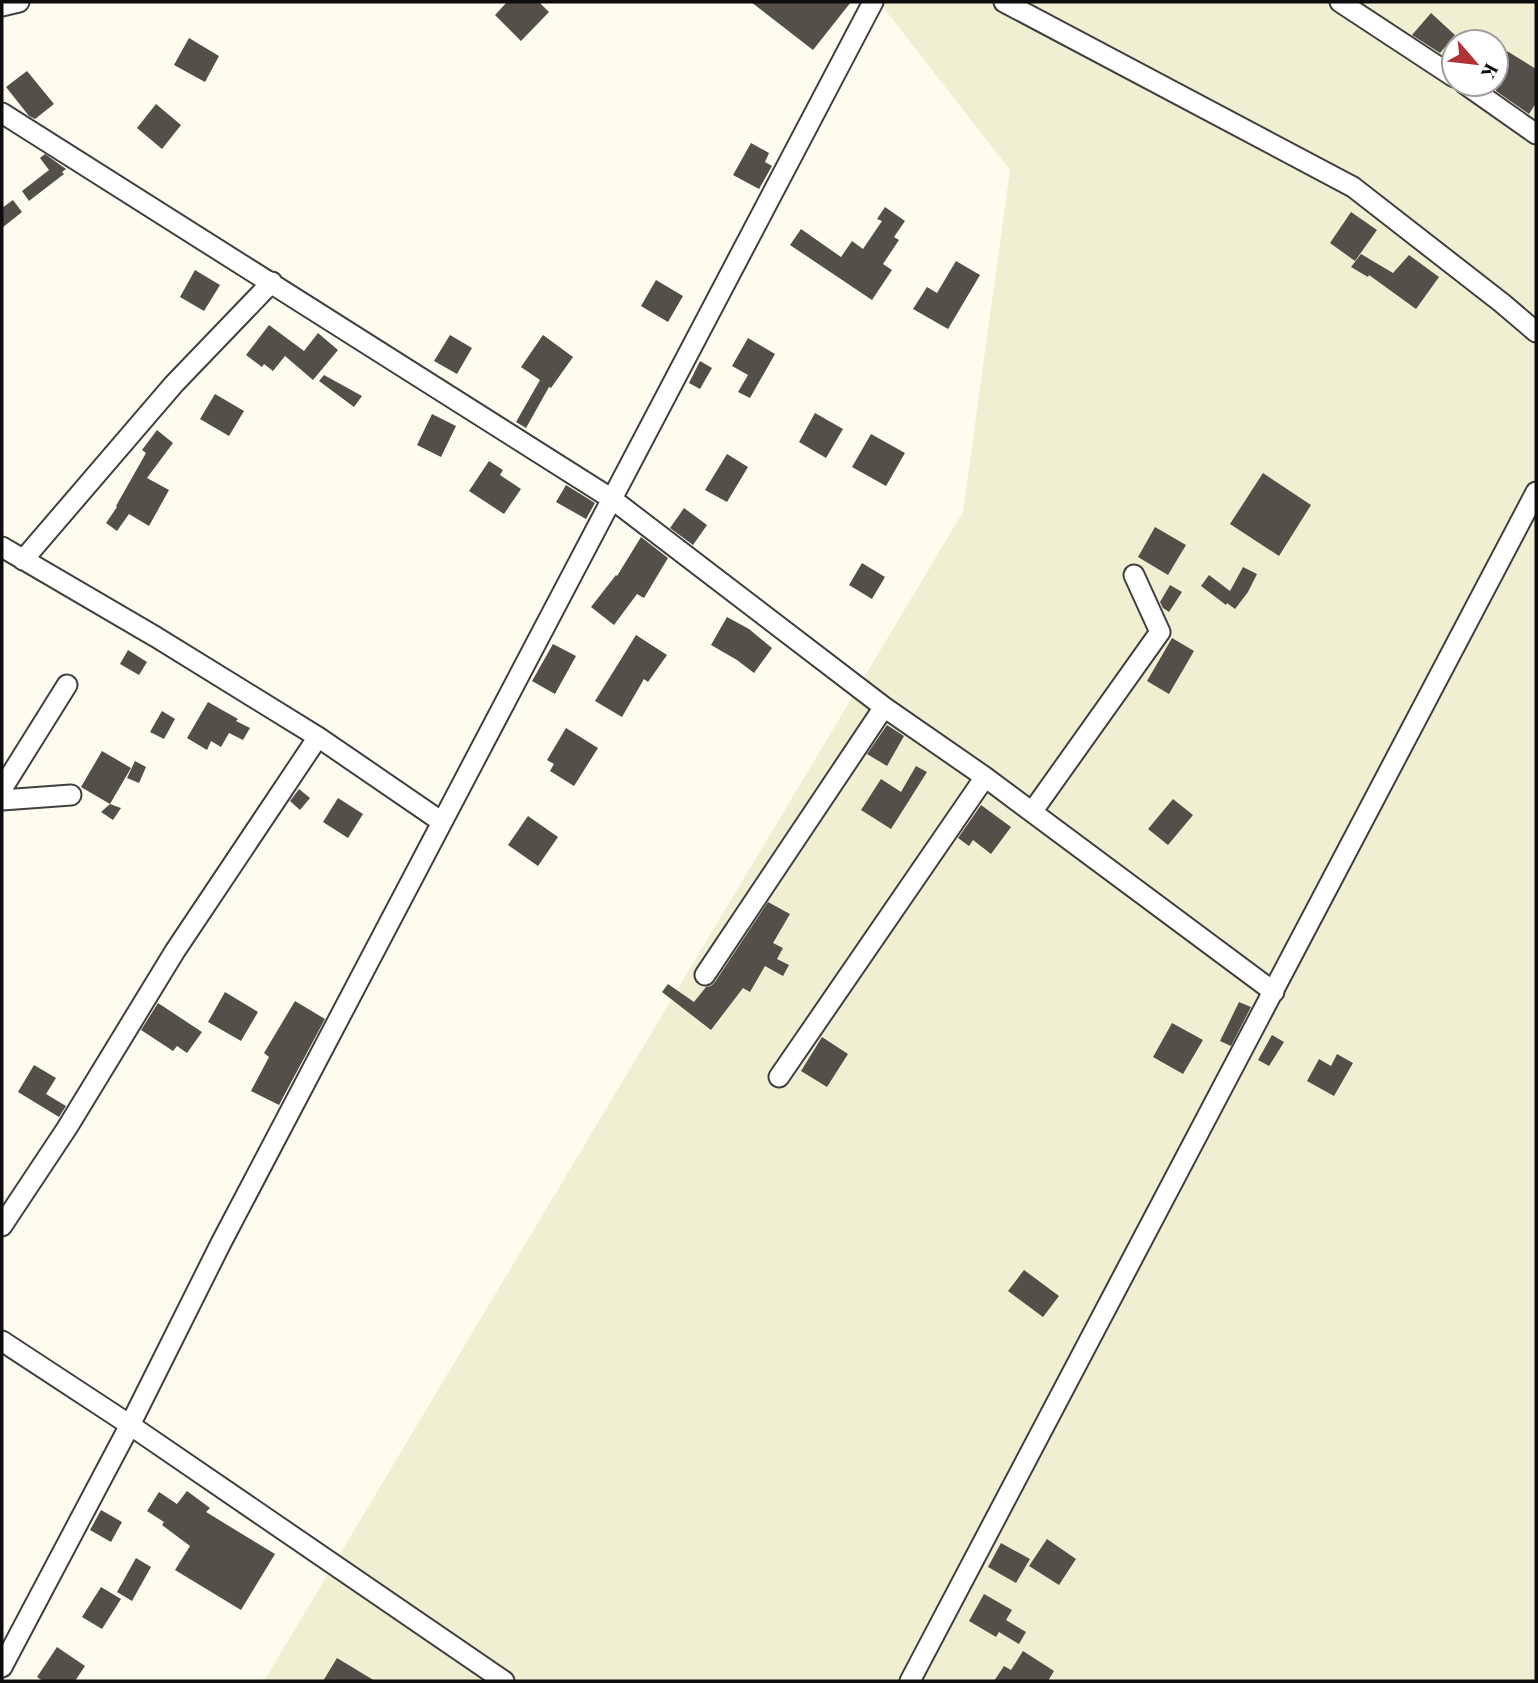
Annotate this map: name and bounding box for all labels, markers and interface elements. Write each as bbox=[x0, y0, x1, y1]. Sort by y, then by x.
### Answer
north arrow bbox=[1440, 28, 1510, 98]
text: K bbox=[1476, 59, 1506, 84]

